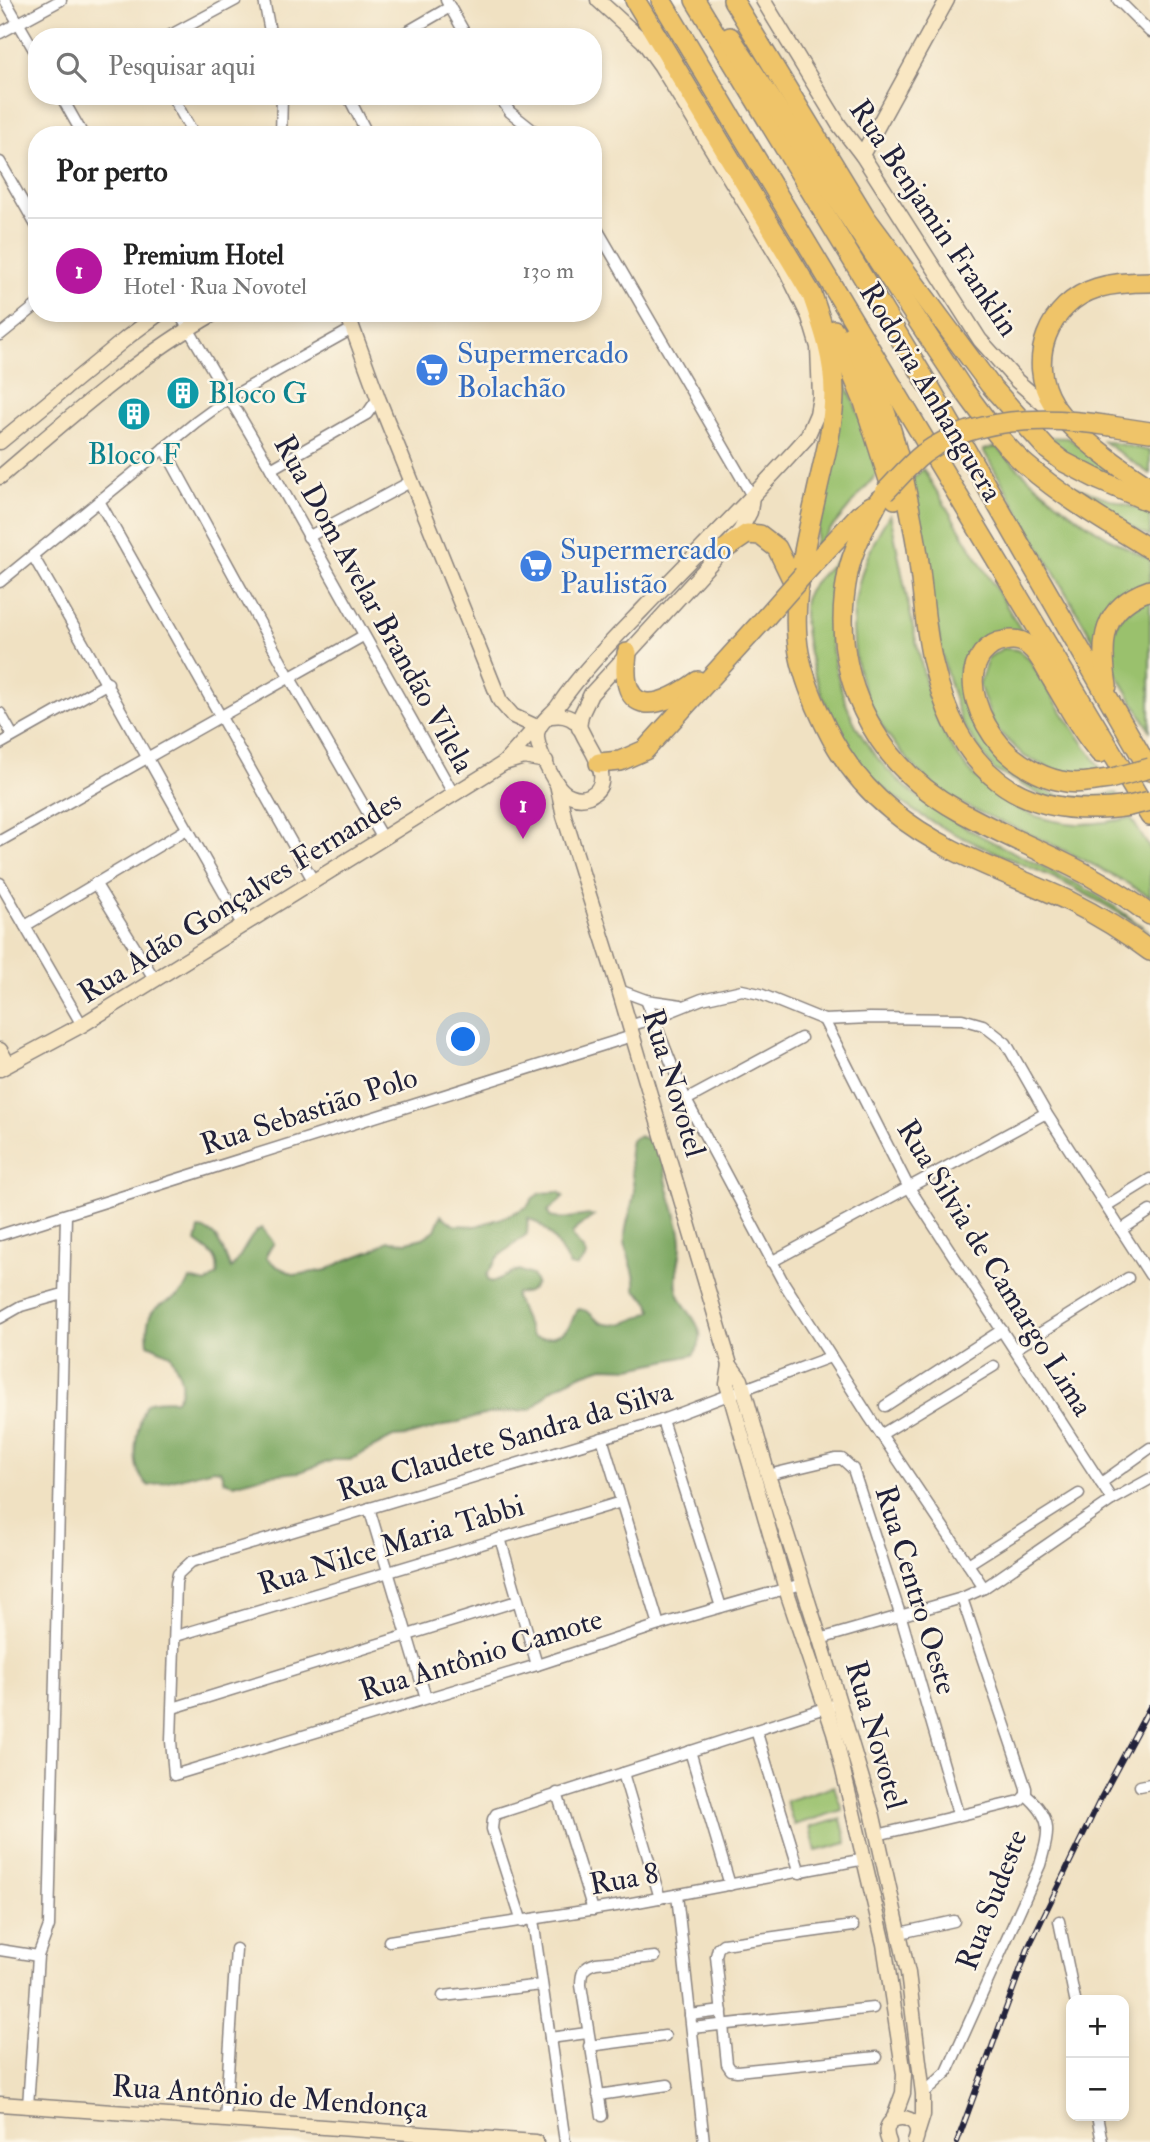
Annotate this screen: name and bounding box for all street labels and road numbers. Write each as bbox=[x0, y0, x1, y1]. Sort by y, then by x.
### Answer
street label: Rua Benjamin Franklin bbox=[841, 92, 1027, 344]
street label: Rodovia Anhanguera bbox=[851, 276, 1011, 509]
street label: Rua Dom Avelar Brandão Vilela bbox=[266, 429, 483, 780]
street label: Rua Adão Gonçalves Fernandes bbox=[72, 782, 408, 1012]
street label: Rua Novotel bbox=[634, 1005, 714, 1162]
street label: Rua Sebastião Polo bbox=[196, 1059, 422, 1163]
street label: Rua Silvia de Camargo Lima bbox=[889, 1113, 1102, 1424]
street label: Rua Claudete Sandra da Silva bbox=[333, 1372, 678, 1510]
street label: Rua Centro Oeste bbox=[867, 1481, 965, 1699]
street label: Rua Nilce Maria Tabbi bbox=[254, 1487, 528, 1603]
street label: Rua Antônio Camote bbox=[355, 1600, 607, 1710]
street label: Rua Novotel bbox=[837, 1656, 915, 1814]
street label: Rua Sudeste bbox=[948, 1825, 1036, 1975]
street label: Rua 8 bbox=[587, 1855, 661, 1903]
street label: Rua Antônio de Mendonça bbox=[111, 2067, 430, 2127]

